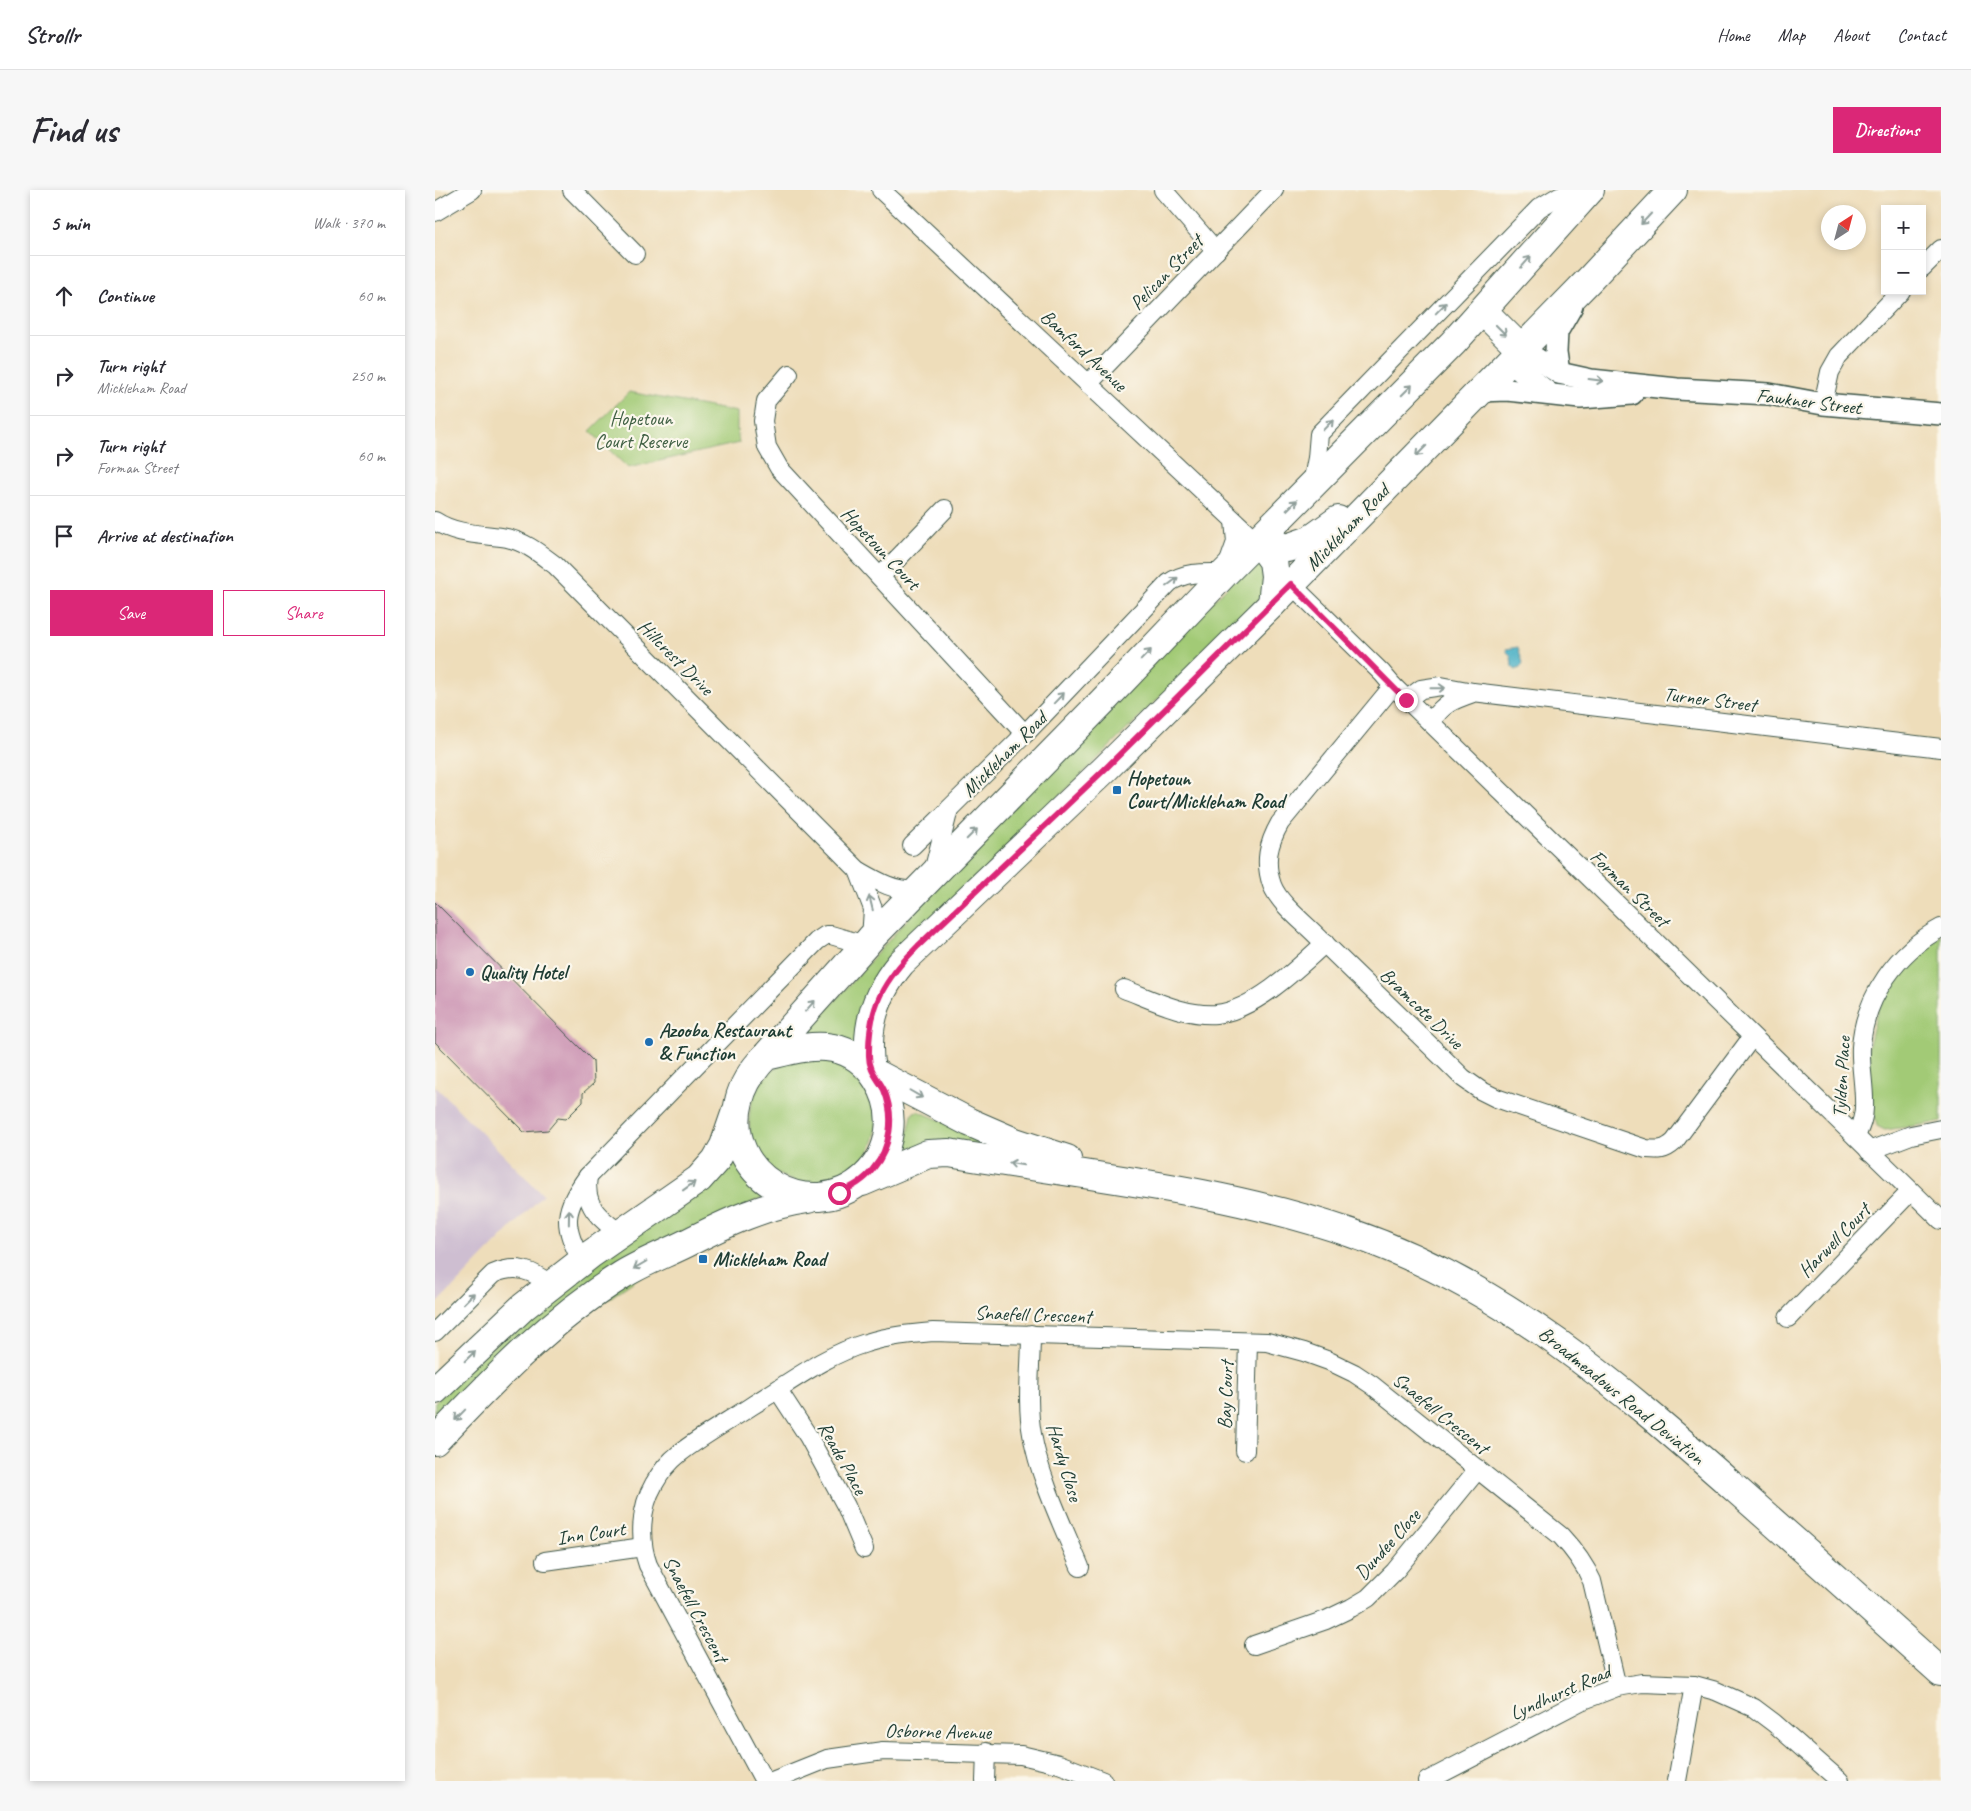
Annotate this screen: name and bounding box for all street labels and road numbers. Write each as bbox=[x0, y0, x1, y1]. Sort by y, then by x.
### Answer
street label: Pelican Street bbox=[1124, 227, 1211, 315]
street label: Bamford Avenue bbox=[1035, 304, 1133, 398]
street label: Fawkner Street bbox=[1755, 383, 1865, 421]
street label: Mickleham Road bbox=[1300, 477, 1397, 576]
street label: Hopetoun Court bbox=[836, 501, 927, 597]
street label: Hillcrest Drive bbox=[632, 614, 720, 702]
street label: Turner Street bbox=[1662, 681, 1761, 718]
street label: Mickleham Road bbox=[956, 704, 1055, 802]
street label: Forman Street bbox=[1585, 844, 1677, 935]
street label: Bramcote Drive bbox=[1375, 962, 1470, 1055]
street label: Tylden Place bbox=[1827, 1034, 1856, 1118]
street label: Harwell Court bbox=[1793, 1196, 1878, 1283]
street label: Snaefell Crescent bbox=[974, 1300, 1095, 1329]
street label: Broadmeadows Road Deviation bbox=[1534, 1321, 1711, 1471]
street label: Bay Court bbox=[1212, 1357, 1239, 1430]
street label: Snaefell Crescent bbox=[1387, 1367, 1497, 1462]
street label: Reade Place bbox=[812, 1417, 874, 1501]
street label: Hardy Close bbox=[1041, 1420, 1089, 1506]
street label: Dundee Close bbox=[1349, 1503, 1427, 1585]
street label: Inn Court bbox=[555, 1516, 629, 1551]
street label: Snaefell Crescent bbox=[657, 1552, 736, 1670]
street label: Lyndhurst Road bbox=[1506, 1658, 1617, 1726]
street label: Osborne Avenue bbox=[885, 1718, 993, 1745]

